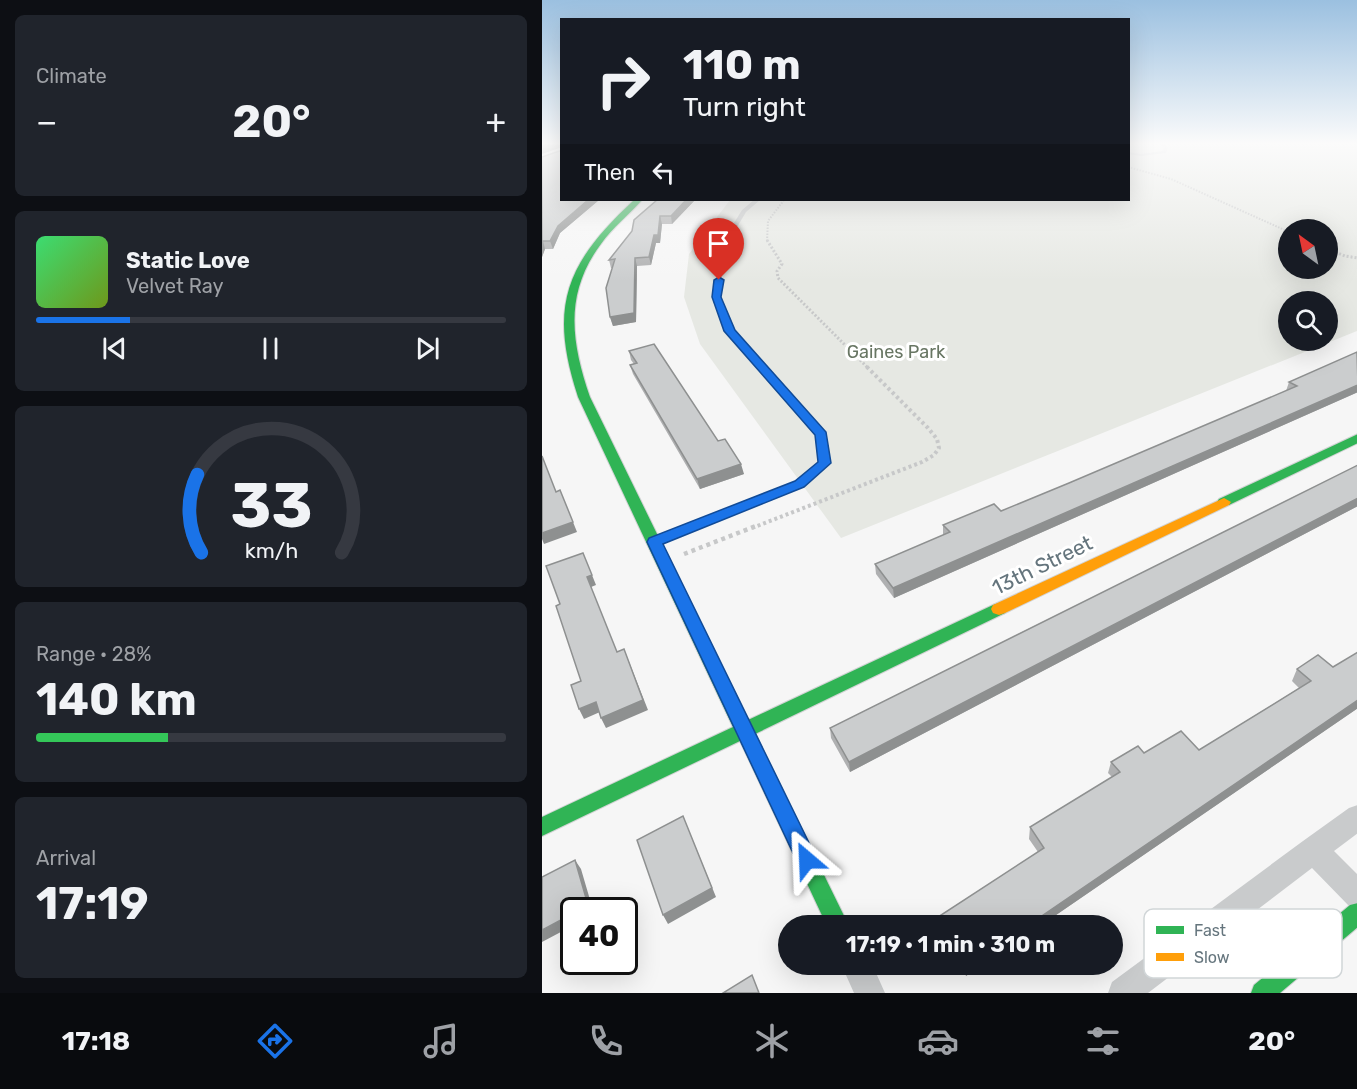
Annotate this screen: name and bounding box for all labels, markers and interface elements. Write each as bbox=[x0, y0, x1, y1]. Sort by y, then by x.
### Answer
text: 110 m bbox=[683, 40, 801, 90]
icon: right bbox=[584, 42, 662, 120]
text: Climate bbox=[36, 64, 107, 88]
text: Turn right bbox=[683, 91, 806, 123]
text: 20° bbox=[232, 95, 311, 148]
text: − bbox=[36, 102, 57, 141]
text: + bbox=[485, 102, 506, 141]
icon: left bbox=[647, 156, 680, 189]
text: Then bbox=[584, 159, 635, 186]
pin bbox=[693, 218, 744, 280]
north arrow bbox=[1278, 219, 1338, 279]
map controls bbox=[1278, 219, 1338, 351]
icon: arrive bbox=[702, 227, 735, 260]
text: Static Love bbox=[126, 247, 250, 274]
text: Velvet Ray bbox=[126, 274, 224, 298]
button: search bbox=[1278, 291, 1338, 351]
icon: previous bbox=[98, 332, 131, 365]
icon: pause bbox=[254, 332, 287, 365]
icon: next bbox=[411, 332, 444, 365]
park label: Gaines Park bbox=[847, 341, 946, 363]
text: 33 bbox=[230, 470, 312, 544]
street label: 13th Street bbox=[988, 530, 1096, 600]
text: km/h bbox=[244, 539, 298, 564]
text: Range · 28% bbox=[36, 642, 151, 666]
text: 140 km bbox=[36, 673, 197, 726]
position arrow bbox=[775, 828, 839, 892]
text: Arrival bbox=[36, 846, 96, 870]
text: 17:19 bbox=[36, 877, 149, 930]
speed limit sign: 40 bbox=[560, 897, 638, 975]
legend bbox=[1144, 909, 1342, 978]
text: Fast bbox=[1194, 921, 1226, 940]
text: 17:19 · 1 min · 310 m bbox=[846, 931, 1055, 958]
text: Slow bbox=[1194, 948, 1230, 967]
icon: directions bbox=[254, 1020, 296, 1062]
icon: music bbox=[420, 1020, 462, 1062]
icon: phone bbox=[585, 1020, 627, 1062]
icon: climate bbox=[751, 1020, 793, 1062]
icon: car bbox=[917, 1020, 959, 1062]
icon: filters bbox=[1082, 1020, 1124, 1062]
text: 17:18 bbox=[62, 1025, 130, 1057]
text: 20° bbox=[1248, 1025, 1295, 1057]

